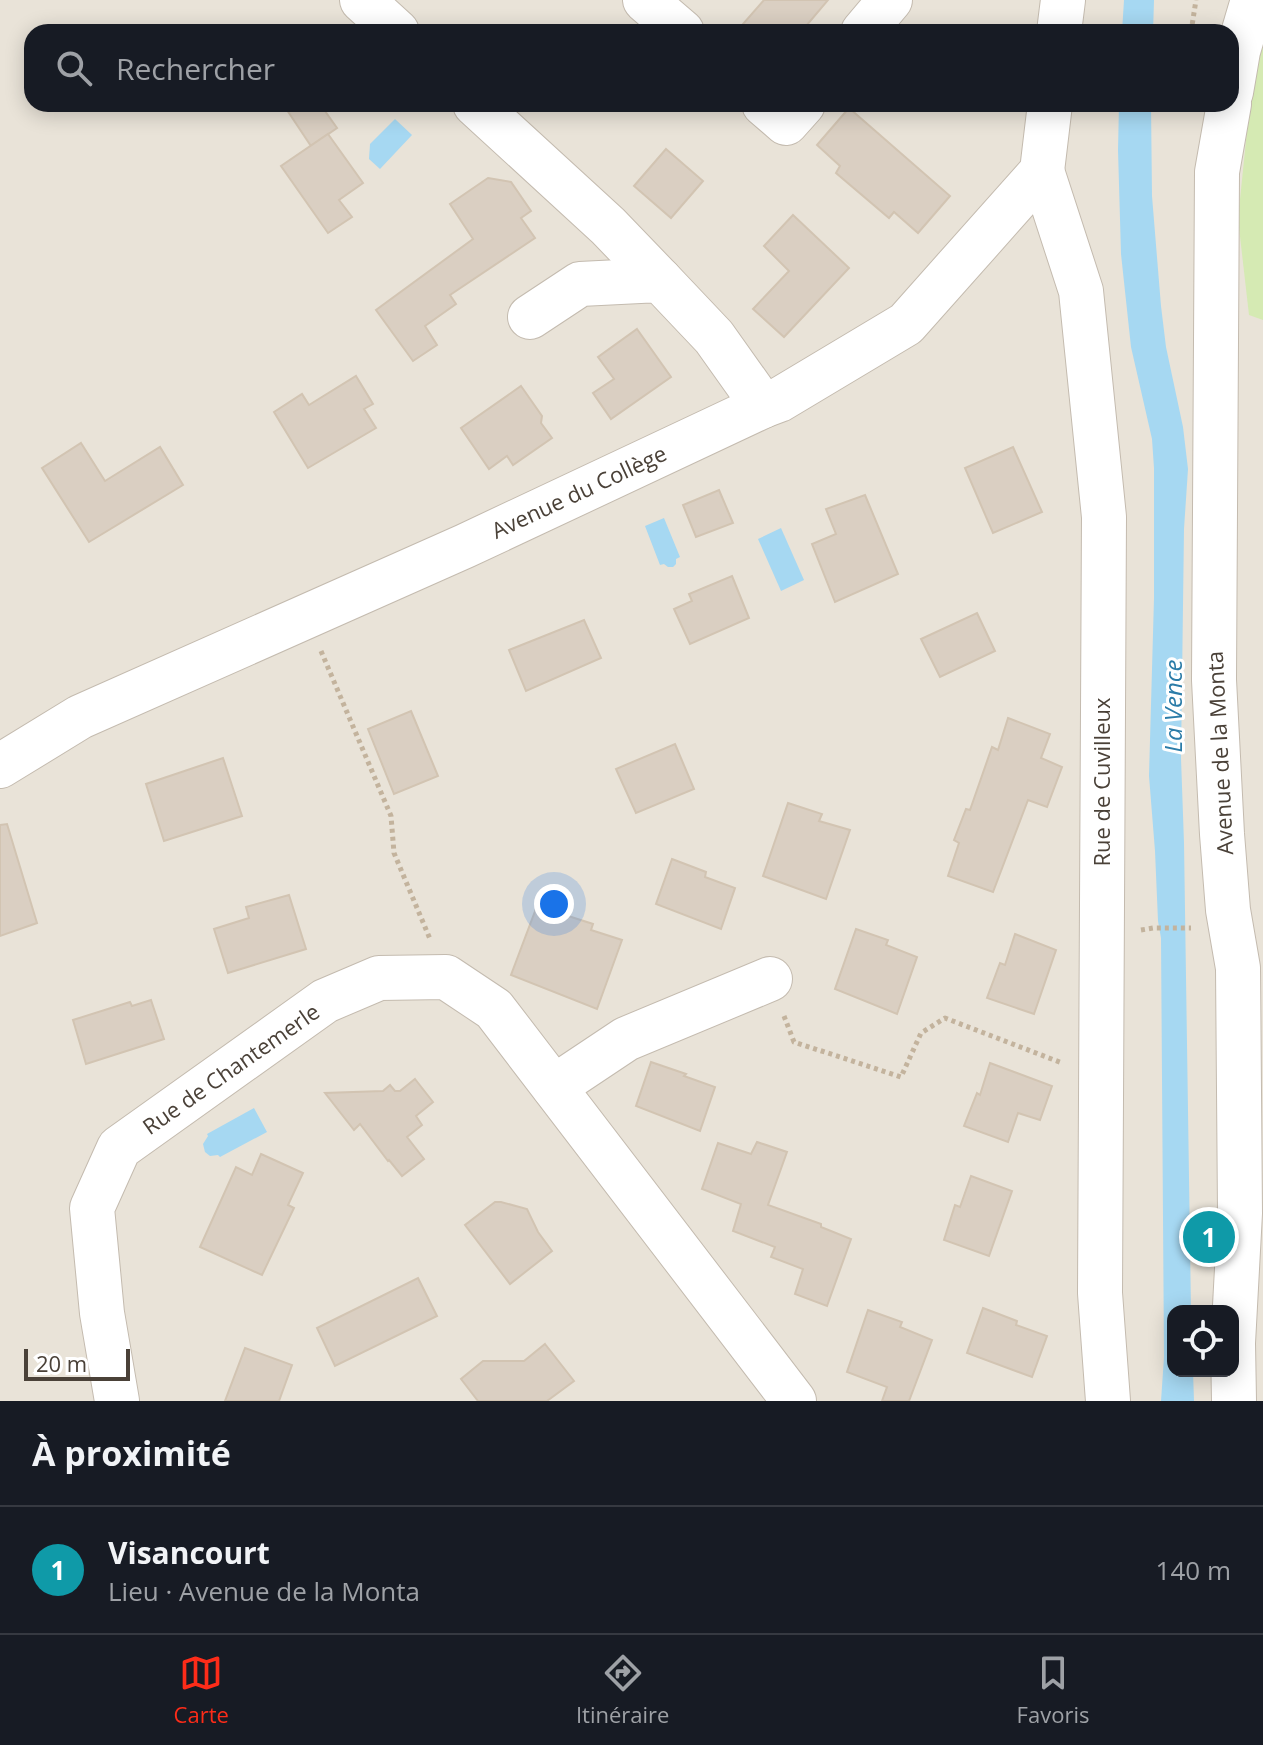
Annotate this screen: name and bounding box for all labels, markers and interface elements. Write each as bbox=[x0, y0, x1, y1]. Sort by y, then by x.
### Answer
search box bbox=[24, 24, 1239, 112]
icon: search bbox=[52, 46, 96, 90]
text: Rechercher bbox=[116, 48, 275, 89]
street label: Avenue du Collège bbox=[486, 437, 671, 545]
street label: Avenue de la Monta bbox=[1199, 650, 1239, 856]
water label: La Vence bbox=[1156, 659, 1189, 753]
street label: Rue de Cuvilleux bbox=[1086, 697, 1116, 867]
your location bbox=[534, 884, 574, 924]
street label: Rue de Chantemerle bbox=[136, 996, 325, 1141]
pin: 1 bbox=[1183, 1207, 1235, 1267]
map controls bbox=[1167, 1305, 1239, 1377]
button: locate bbox=[1167, 1305, 1239, 1377]
scale bar bbox=[24, 1345, 130, 1381]
text: 20 m bbox=[36, 1348, 87, 1378]
text: À proximité bbox=[32, 1430, 231, 1476]
text: Visancourt bbox=[108, 1532, 270, 1573]
text: 1 bbox=[51, 1552, 65, 1588]
text: 140 m bbox=[1156, 1552, 1231, 1588]
text: Lieu · Avenue de la Monta bbox=[108, 1573, 420, 1609]
tab: Carte bbox=[174, 1651, 229, 1729]
tab: Itinéraire bbox=[576, 1651, 669, 1729]
tab: Favoris bbox=[1017, 1651, 1089, 1729]

